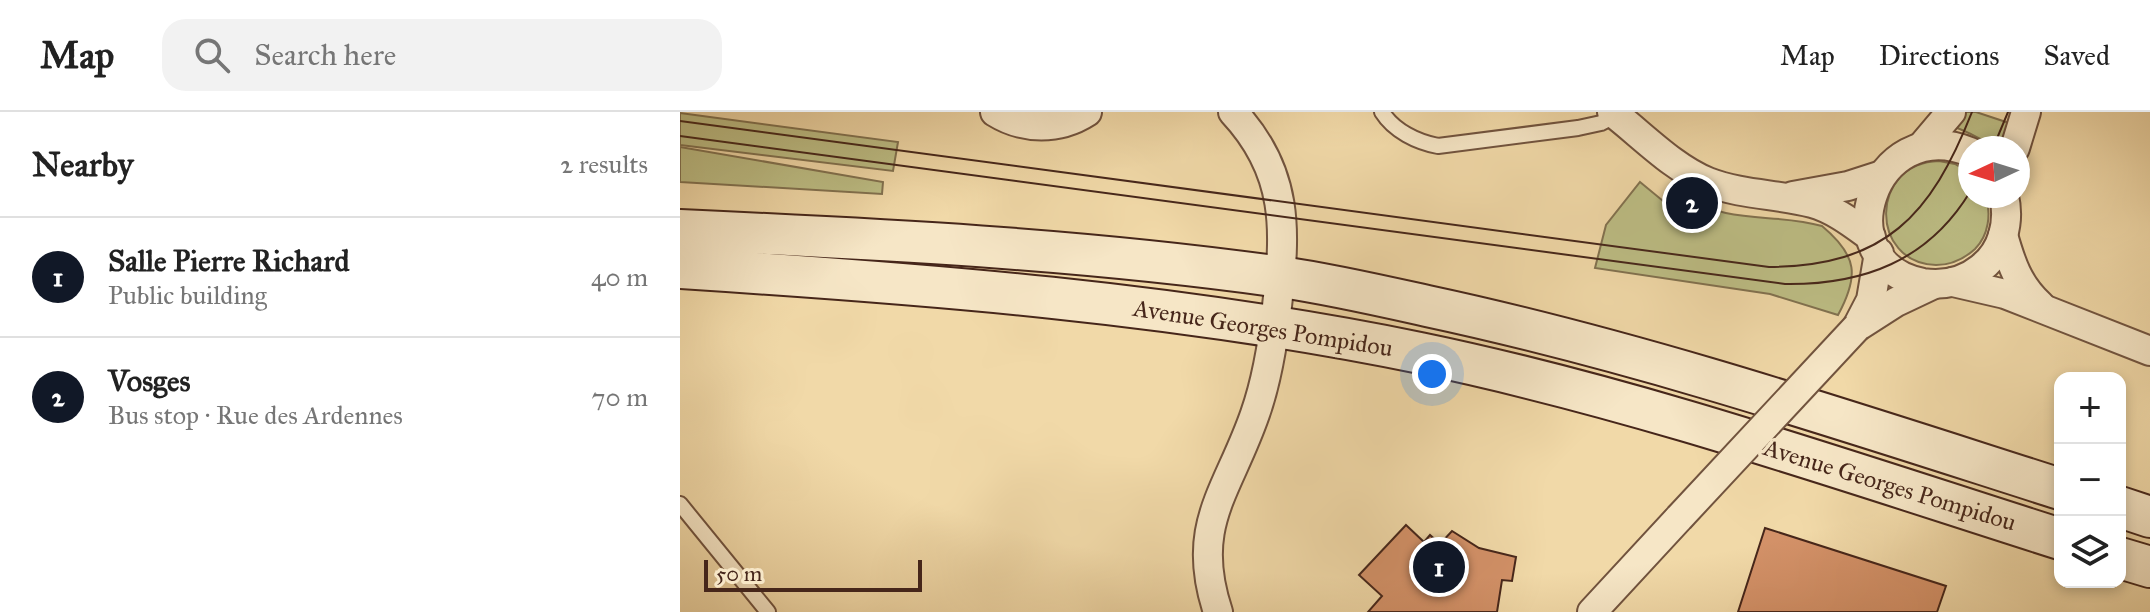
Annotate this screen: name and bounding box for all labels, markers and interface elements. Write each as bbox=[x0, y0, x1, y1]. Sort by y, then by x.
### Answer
search box bbox=[162, 19, 722, 91]
text: Map bbox=[40, 32, 114, 78]
icon: search bbox=[190, 33, 234, 77]
text: Search here bbox=[254, 37, 396, 73]
text: Map bbox=[1780, 38, 1835, 73]
text: Directions bbox=[1879, 38, 2000, 73]
text: Saved bbox=[2044, 38, 2110, 73]
north arrow bbox=[1958, 136, 2030, 208]
text: Nearby bbox=[32, 144, 134, 185]
text: 2 results bbox=[560, 148, 648, 180]
pin: 2 bbox=[1666, 173, 1718, 233]
text: Salle Pierre Richard bbox=[108, 243, 349, 279]
text: 1 bbox=[53, 261, 63, 293]
text: 40 m bbox=[591, 261, 648, 293]
text: Public building bbox=[108, 279, 267, 311]
street label: Avenue Georges Pompidou bbox=[1130, 293, 1395, 363]
your location bbox=[1412, 354, 1452, 394]
text: Vosges bbox=[108, 363, 191, 399]
map controls bbox=[2054, 372, 2126, 588]
button: + bbox=[2054, 372, 2126, 444]
text: 2 bbox=[52, 381, 64, 413]
text: 70 m bbox=[592, 381, 648, 413]
text: Bus stop · Rue des Ardennes bbox=[108, 399, 403, 431]
street label: Avenue Georges Pompidou bbox=[1759, 432, 2020, 538]
button: − bbox=[2054, 444, 2126, 516]
button: layers bbox=[2054, 516, 2126, 588]
pin: 1 bbox=[1413, 537, 1465, 597]
scale bar bbox=[704, 556, 922, 592]
text: 50 m bbox=[716, 560, 762, 587]

